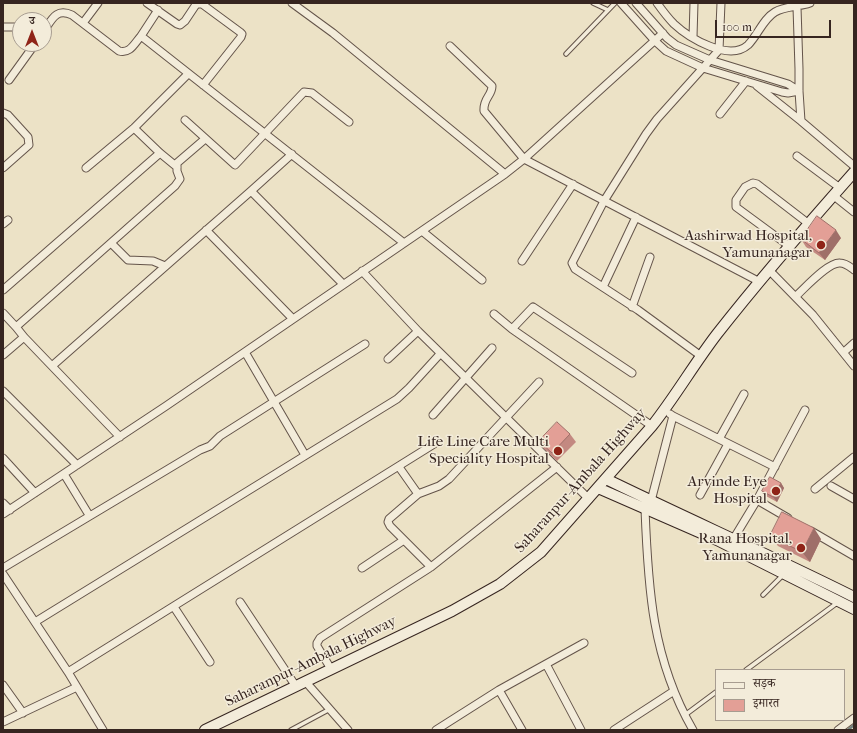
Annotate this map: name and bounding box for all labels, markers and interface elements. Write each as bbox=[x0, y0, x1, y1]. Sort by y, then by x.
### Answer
north arrow bbox=[12, 12, 52, 52]
scale bar bbox=[717, 12, 833, 38]
text: उ bbox=[29, 14, 35, 27]
text: 100 m bbox=[722, 20, 752, 34]
place label: Aashirwad Hospital, Yamunanagar bbox=[684, 227, 812, 262]
marker: Aashirwad Hospital, Yamunanagar bbox=[815, 239, 827, 251]
street label: Saharanpur-Ambala Highway bbox=[511, 405, 651, 557]
place label: Life Line Care Multi Speciality Hospital bbox=[418, 433, 549, 468]
marker: Life Line Care Multi Speciality Hospital bbox=[552, 445, 564, 457]
place label: Arvinde Eye Hospital bbox=[688, 473, 767, 508]
marker: Arvinde Eye Hospital bbox=[770, 485, 782, 497]
place label: Rana Hospital, Yamunanagar bbox=[698, 530, 792, 565]
marker: Rana Hospital, Yamunanagar bbox=[795, 542, 807, 554]
street label: Saharanpur-Ambala Highway bbox=[222, 613, 400, 711]
legend bbox=[715, 669, 845, 721]
text: सड़क bbox=[753, 676, 776, 690]
text: इमारत bbox=[753, 696, 779, 710]

